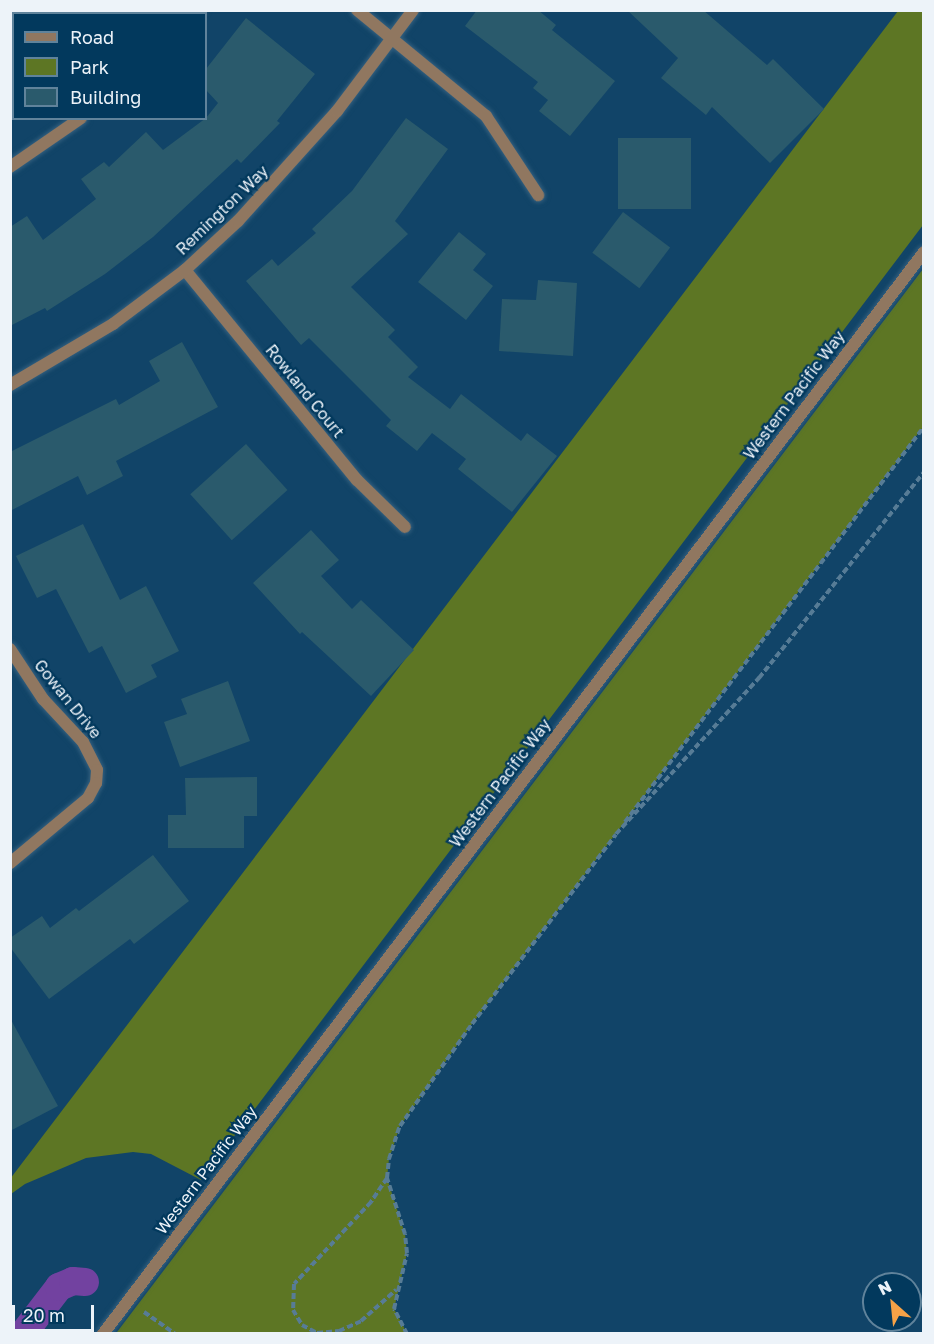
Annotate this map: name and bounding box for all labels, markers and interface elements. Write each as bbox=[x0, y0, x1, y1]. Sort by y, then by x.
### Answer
legend bbox=[12, 12, 207, 120]
text: Road bbox=[70, 26, 114, 48]
text: Park bbox=[70, 56, 109, 78]
text: Building bbox=[70, 86, 141, 108]
street label: Remington Way bbox=[172, 161, 272, 259]
street label: Western Pacific Way bbox=[739, 327, 849, 463]
street label: Rowland Court bbox=[262, 341, 348, 441]
street label: Gowan Drive bbox=[30, 656, 106, 742]
street label: Western Pacific Way bbox=[445, 715, 555, 851]
street label: Western Pacific Way bbox=[151, 1102, 261, 1238]
north arrow bbox=[862, 1272, 922, 1332]
text: N bbox=[875, 1276, 895, 1299]
scale bar bbox=[15, 1293, 98, 1331]
text: 20 m bbox=[23, 1304, 65, 1326]

